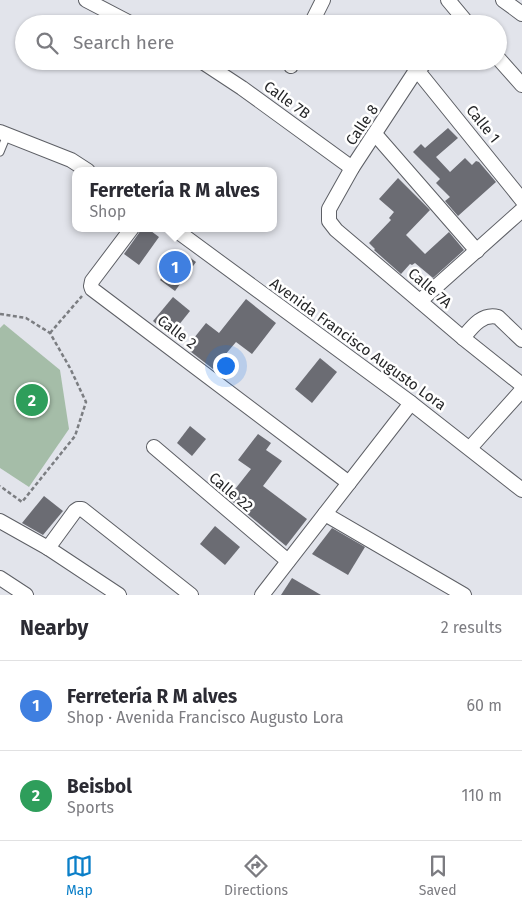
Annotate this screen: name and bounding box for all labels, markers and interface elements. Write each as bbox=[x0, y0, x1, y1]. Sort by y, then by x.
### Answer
search box bbox=[15, 15, 507, 70]
icon: search bbox=[33, 29, 61, 57]
text: Search here bbox=[73, 31, 174, 54]
street label: Calle 7B bbox=[260, 77, 314, 123]
street label: Calle 8 bbox=[342, 101, 382, 149]
street label: Calle 1 bbox=[462, 101, 504, 147]
popup bbox=[72, 167, 277, 232]
text: Ferretería R M alves bbox=[89, 179, 260, 202]
text: Shop bbox=[89, 202, 126, 221]
pin: 1 bbox=[159, 248, 191, 286]
street label: Calle 7A bbox=[404, 264, 456, 312]
street label: Avenida Francisco Augusto Lora bbox=[266, 274, 450, 414]
street label: Calle 2 bbox=[154, 311, 200, 353]
your location bbox=[213, 353, 239, 379]
pin: 2 bbox=[16, 381, 48, 419]
street label: Calle 22 bbox=[205, 468, 257, 516]
text: Nearby bbox=[20, 615, 88, 641]
text: 2 results bbox=[441, 618, 502, 637]
text: Ferretería R M alves bbox=[67, 685, 237, 708]
text: 1 bbox=[32, 696, 40, 715]
text: 60 m bbox=[467, 696, 502, 715]
text: Shop · Avenida Francisco Augusto Lora bbox=[67, 708, 344, 727]
text: Beisbol bbox=[67, 775, 132, 798]
text: 2 bbox=[32, 786, 40, 805]
text: 110 m bbox=[461, 786, 502, 805]
text: Sports bbox=[67, 798, 114, 817]
tab: Map bbox=[65, 852, 93, 899]
tab: Directions bbox=[224, 852, 288, 899]
tab: Saved bbox=[419, 852, 457, 899]

